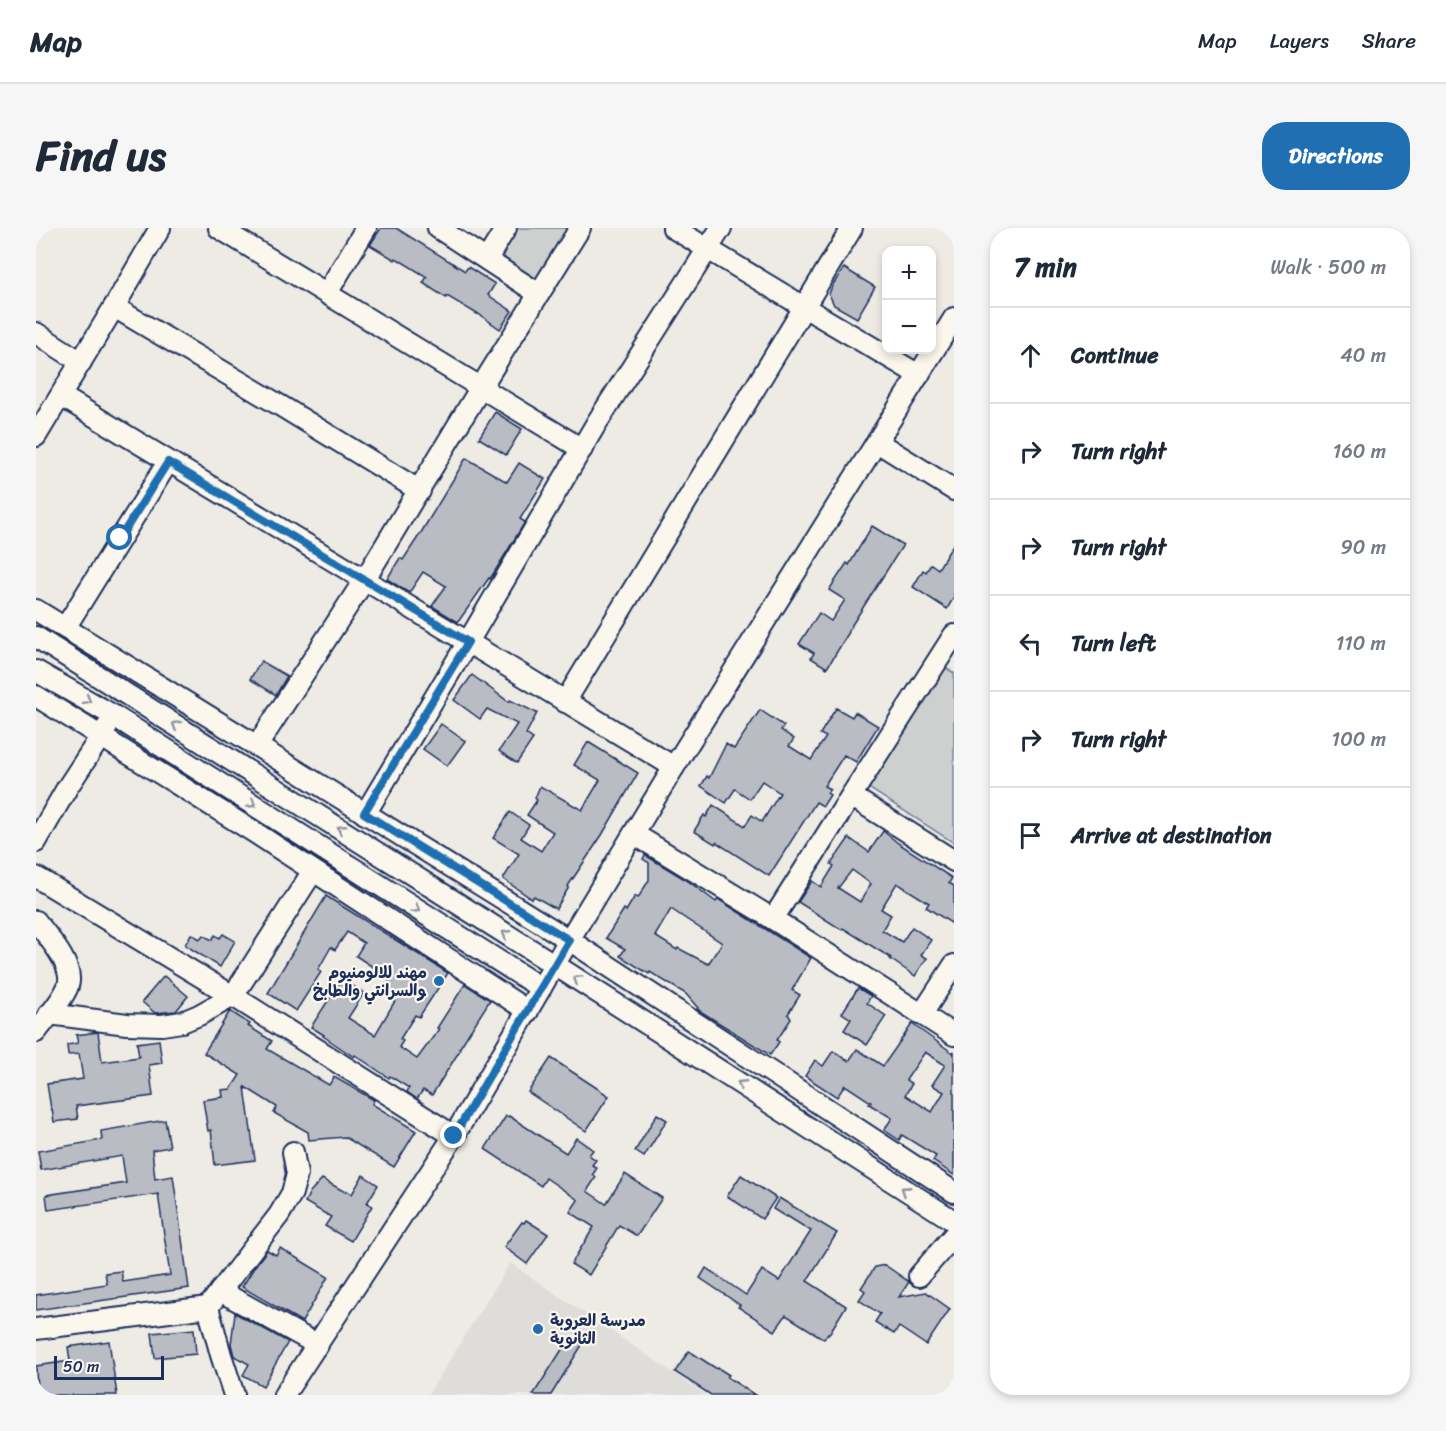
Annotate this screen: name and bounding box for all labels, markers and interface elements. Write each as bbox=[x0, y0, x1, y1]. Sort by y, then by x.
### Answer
text: Map bbox=[30, 17, 82, 66]
text: Map bbox=[1198, 22, 1237, 60]
text: Layers bbox=[1270, 22, 1329, 60]
text: Share bbox=[1362, 22, 1416, 60]
text: Find us bbox=[36, 119, 166, 193]
button: Directions bbox=[1262, 122, 1410, 190]
text: 7 min bbox=[1014, 244, 1077, 290]
map controls bbox=[882, 246, 936, 354]
button: + bbox=[882, 246, 936, 300]
text: Walk · 500 m bbox=[1270, 250, 1386, 285]
button: − bbox=[882, 300, 936, 354]
text: Continue bbox=[1071, 336, 1159, 375]
text: 40 m bbox=[1340, 338, 1386, 373]
icon: ahead bbox=[1014, 339, 1047, 372]
text: Turn right bbox=[1071, 432, 1166, 471]
text: 160 m bbox=[1333, 434, 1386, 469]
icon: right bbox=[1014, 435, 1047, 468]
route start bbox=[106, 524, 132, 550]
text: Turn right bbox=[1071, 528, 1166, 567]
text: 90 m bbox=[1341, 530, 1386, 565]
icon: right bbox=[1014, 531, 1047, 564]
text: Turn left bbox=[1071, 624, 1156, 663]
text: 110 m bbox=[1336, 626, 1386, 661]
icon: left bbox=[1014, 627, 1047, 660]
one-way arrow bbox=[80, 693, 91, 704]
text: Turn right bbox=[1071, 720, 1166, 759]
one-way arrow bbox=[172, 721, 183, 732]
text: 100 m bbox=[1332, 722, 1386, 757]
icon: right bbox=[1014, 723, 1047, 756]
one-way arrow bbox=[245, 796, 256, 807]
text: Arrive at destination bbox=[1071, 816, 1272, 855]
icon: arrive bbox=[1014, 819, 1047, 852]
one-way arrow bbox=[337, 825, 347, 837]
one-way arrow bbox=[410, 901, 420, 913]
one-way arrow bbox=[502, 929, 512, 941]
place label: مهند للالومنيوم والسرانتي والطابخ bbox=[313, 958, 427, 1005]
marker: مهند للالومنيوم والسرانتي والطابخ bbox=[432, 974, 446, 988]
one-way arrow bbox=[573, 974, 583, 986]
one-way arrow bbox=[737, 1080, 748, 1091]
route end bbox=[440, 1122, 466, 1148]
one-way arrow bbox=[901, 1185, 911, 1197]
place label: مدرسة العروبة الثانوية bbox=[550, 1306, 646, 1353]
marker: مدرسة العروبة الثانوية bbox=[531, 1322, 545, 1336]
text: 50 m bbox=[63, 1352, 99, 1381]
scale bar bbox=[54, 1353, 164, 1380]

